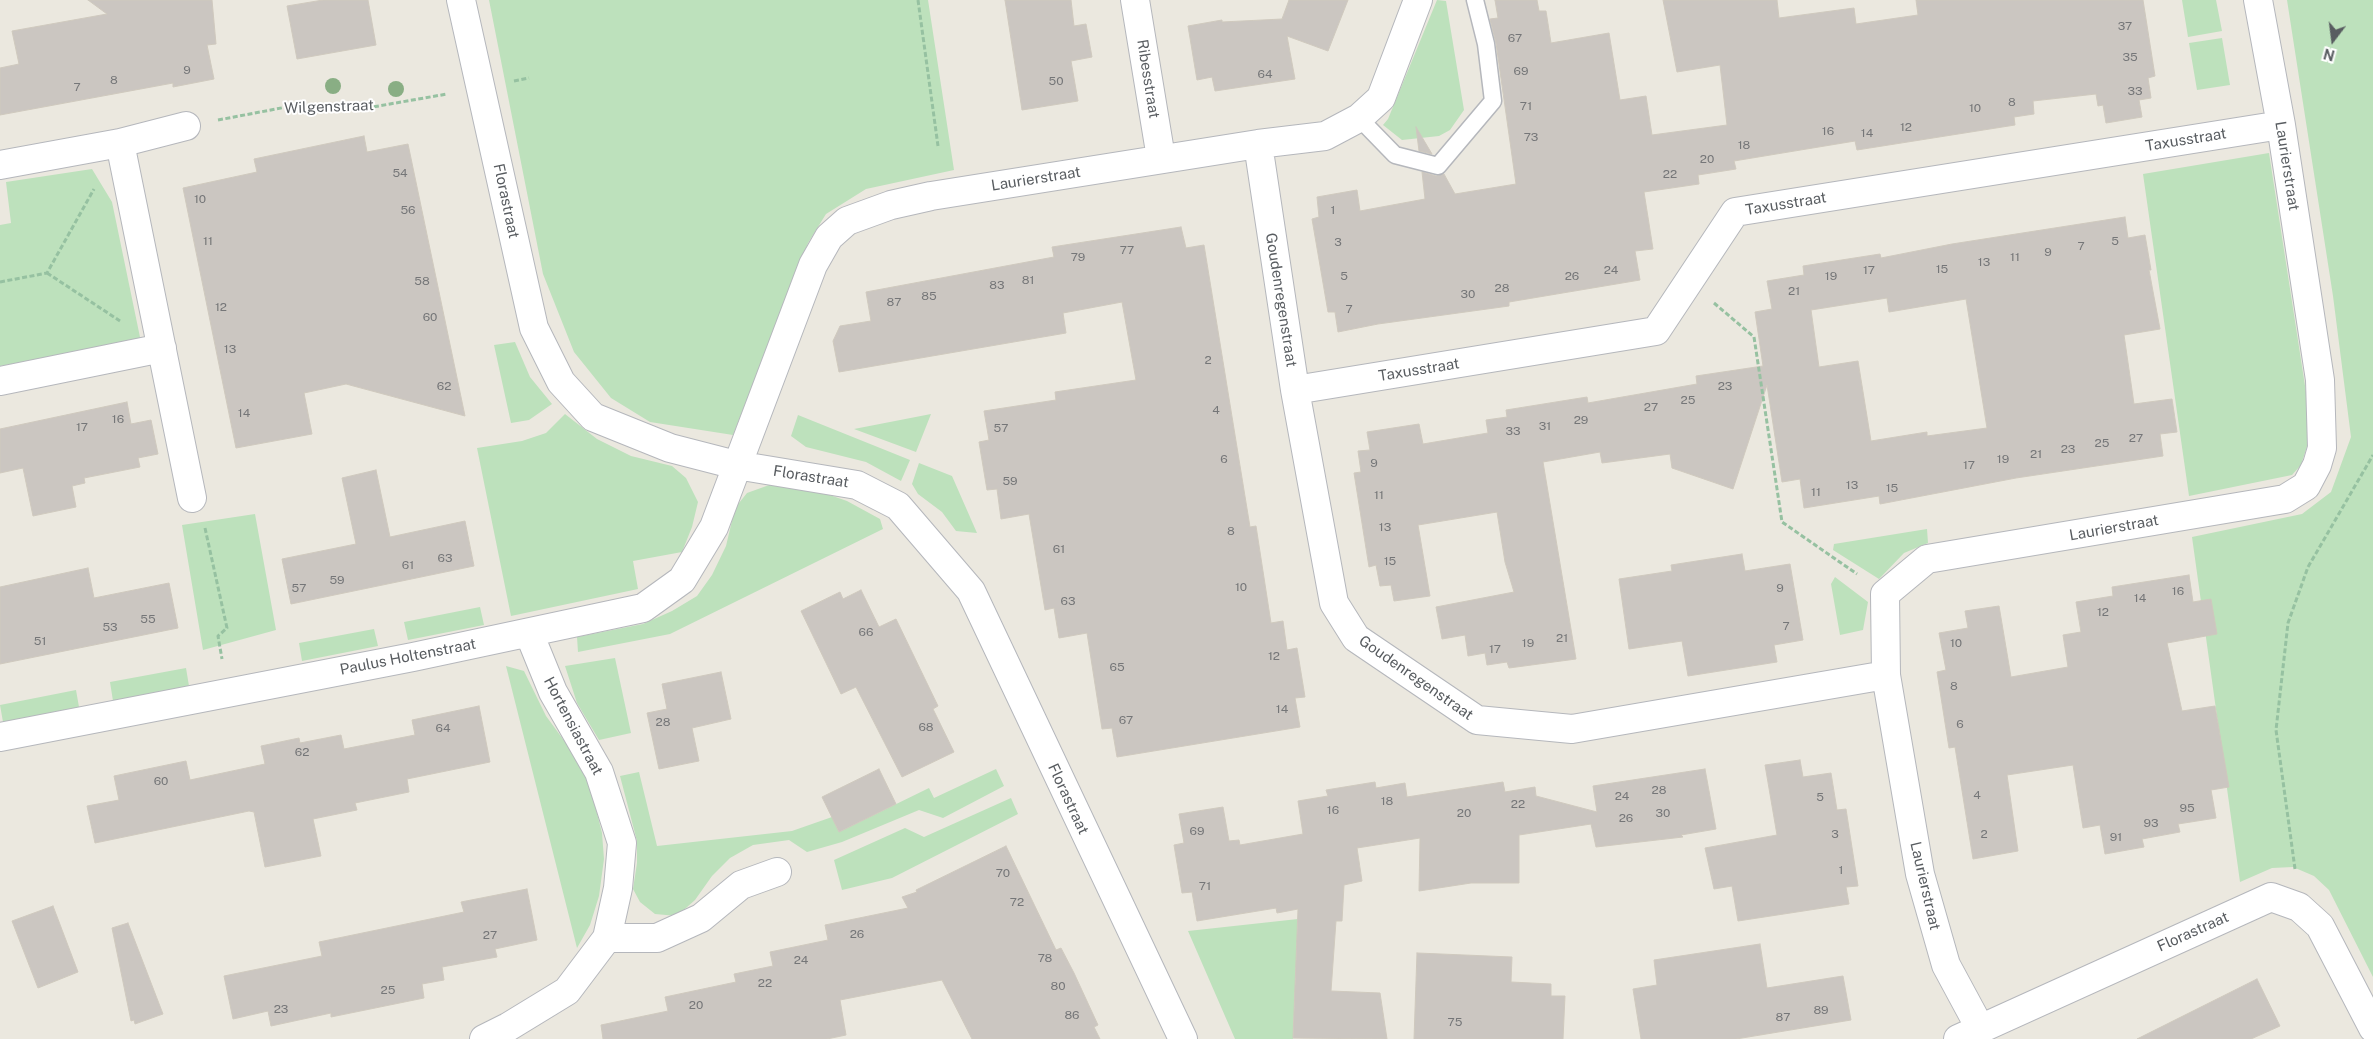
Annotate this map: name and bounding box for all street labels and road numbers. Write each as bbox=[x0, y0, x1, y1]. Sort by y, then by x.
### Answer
street label: Ribesstraat bbox=[1133, 38, 1163, 120]
street label: Wilgenstraat bbox=[284, 96, 374, 118]
street label: Laurierstraat bbox=[2271, 120, 2303, 212]
street label: Taxusstraat bbox=[2144, 125, 2228, 155]
street label: Florastraat bbox=[489, 162, 523, 240]
street label: Laurierstraat bbox=[990, 163, 1082, 195]
street label: Taxusstraat bbox=[1744, 189, 1828, 219]
street label: Goudenregenstraat bbox=[1262, 232, 1300, 368]
street label: Taxusstraat bbox=[1377, 355, 1461, 385]
street label: Florastraat bbox=[772, 462, 850, 492]
street label: Laurierstraat bbox=[2068, 511, 2160, 545]
street label: Goudenregenstraat bbox=[1355, 632, 1477, 724]
street label: Paulus Holtenstraat bbox=[338, 635, 478, 679]
street label: Hortensiastraat bbox=[540, 674, 606, 778]
street label: Florastraat bbox=[1044, 761, 1092, 837]
street label: Laurierstraat bbox=[1906, 840, 1944, 932]
street label: Florastraat bbox=[2154, 908, 2232, 956]

